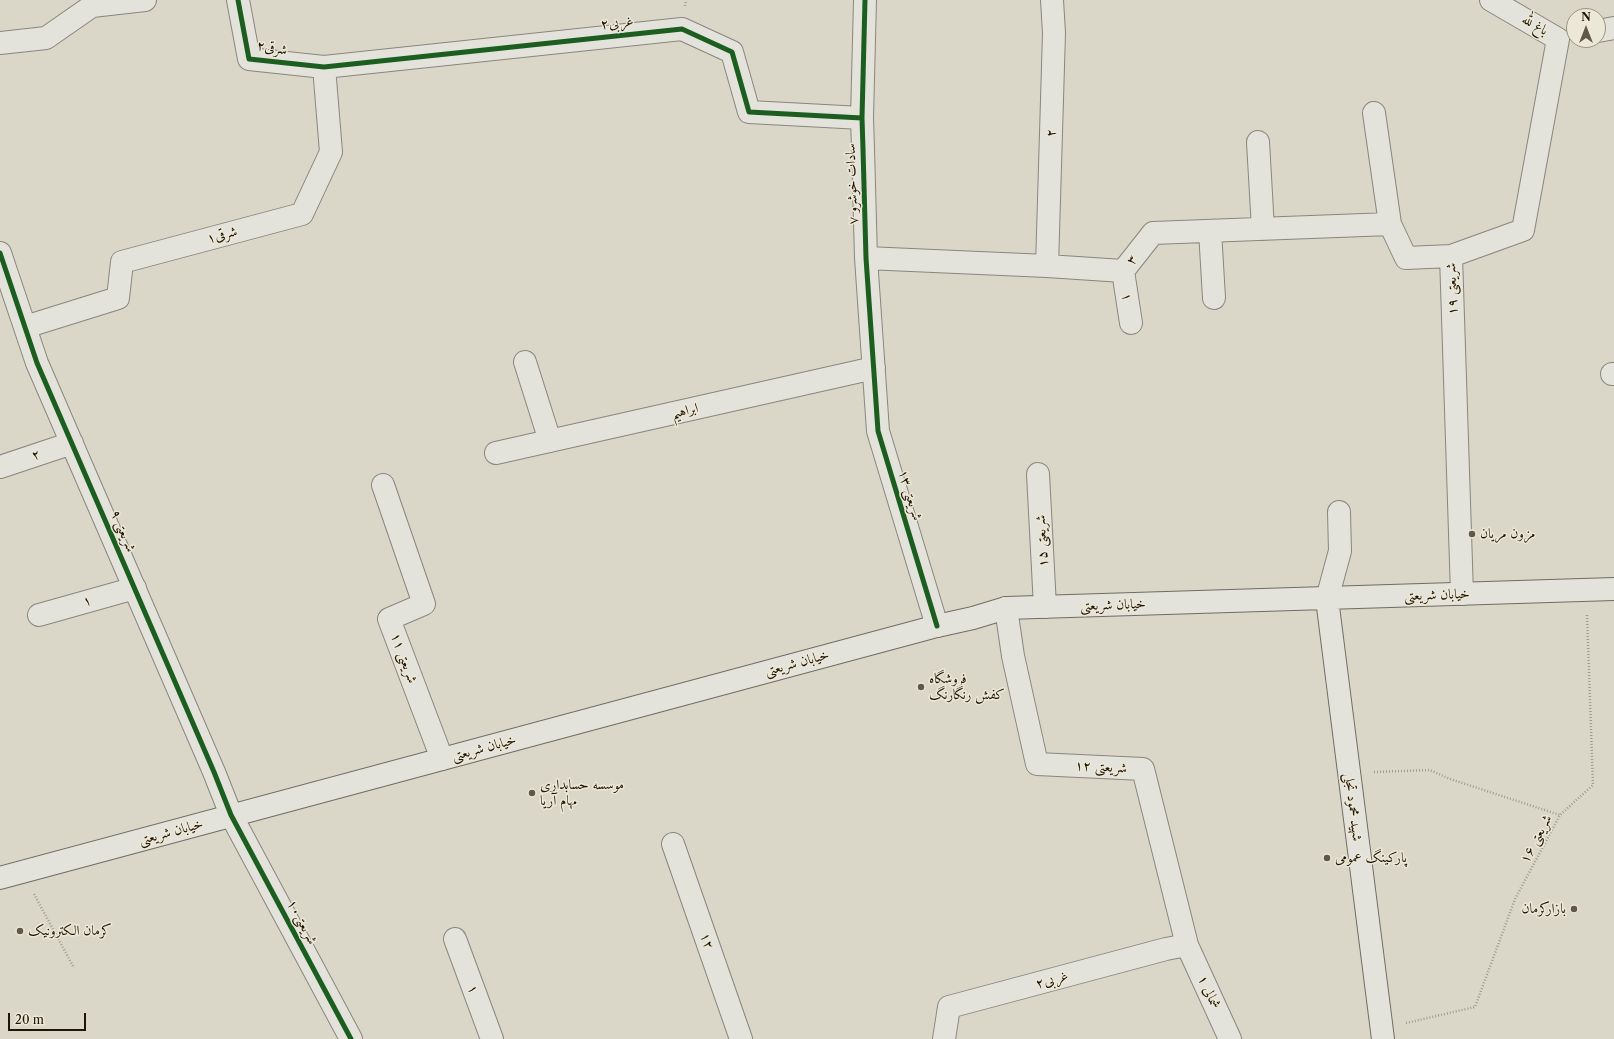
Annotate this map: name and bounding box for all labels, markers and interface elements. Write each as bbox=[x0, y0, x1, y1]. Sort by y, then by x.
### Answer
north arrow bbox=[1566, 8, 1606, 48]
text: N bbox=[1581, 10, 1591, 24]
street label: باغ لله bbox=[1519, 11, 1551, 39]
street label: غربی۲ bbox=[600, 13, 634, 33]
street label: شرقی۲ bbox=[256, 37, 288, 59]
street label: ۲ bbox=[1042, 129, 1060, 137]
street label: سادات خوشرو ۷ bbox=[842, 143, 862, 225]
street label: شرقی۱ bbox=[205, 223, 239, 247]
street label: ۳ bbox=[1123, 252, 1141, 268]
street label: شریعتی ۱۹ bbox=[1443, 263, 1461, 315]
street label: ۱ bbox=[1118, 292, 1136, 302]
street label: ابراهیم bbox=[670, 400, 700, 422]
street label: ۲ bbox=[30, 446, 42, 464]
street label: شریعتی ۱۳ bbox=[894, 468, 926, 522]
street label: شریعتی ۹ bbox=[107, 507, 139, 555]
street label: شریعتی ۱۵ bbox=[1032, 514, 1052, 568]
place label: مزون مریان bbox=[1480, 526, 1535, 542]
marker: مزون مریان bbox=[1467, 529, 1477, 539]
street label: خیابان شریعتی bbox=[1404, 585, 1470, 605]
street label: ۱ bbox=[81, 592, 93, 610]
street label: خیابان شریعتی bbox=[1080, 595, 1146, 615]
street label: شریعتی ۱۱ bbox=[387, 631, 421, 685]
street label: خیابان شریعتی bbox=[763, 646, 831, 680]
place label: فروشگاه کفش رنگارنگ bbox=[929, 671, 1005, 704]
marker: فروشگاه کفش رنگارنگ bbox=[916, 682, 926, 692]
street label: خیابان شریعتی bbox=[450, 731, 518, 765]
street label: شریعتی ۱۲ bbox=[1074, 757, 1128, 777]
street label: شهید محمود تجلی bbox=[1340, 772, 1366, 842]
place label: موسسه حسابداری مهام آریا bbox=[540, 777, 624, 810]
marker: موسسه حسابداری مهام آریا bbox=[527, 788, 537, 798]
street label: شریعتی ۱۶ bbox=[1516, 812, 1556, 866]
street label: خیابان شریعتی bbox=[137, 815, 205, 849]
place label: پارکینگ عمومی bbox=[1335, 850, 1407, 866]
marker: پارکینگ عمومی bbox=[1322, 853, 1332, 863]
street label: شریعتی۱۰ bbox=[283, 897, 321, 947]
place label: بازارکرمان bbox=[1522, 901, 1566, 917]
marker: بازارکرمان bbox=[1569, 904, 1579, 914]
place label: کرمان الکترونیک bbox=[28, 923, 112, 939]
marker: کرمان الکترونیک bbox=[15, 926, 25, 936]
street label: ۱۲ bbox=[696, 931, 718, 951]
street label: غربی۲ bbox=[1034, 968, 1070, 992]
street label: ۱ شمالی bbox=[1194, 973, 1224, 1011]
street label: ۱ bbox=[464, 982, 482, 996]
scale bar bbox=[10, 1005, 88, 1031]
text: 20 m bbox=[15, 1012, 44, 1027]

